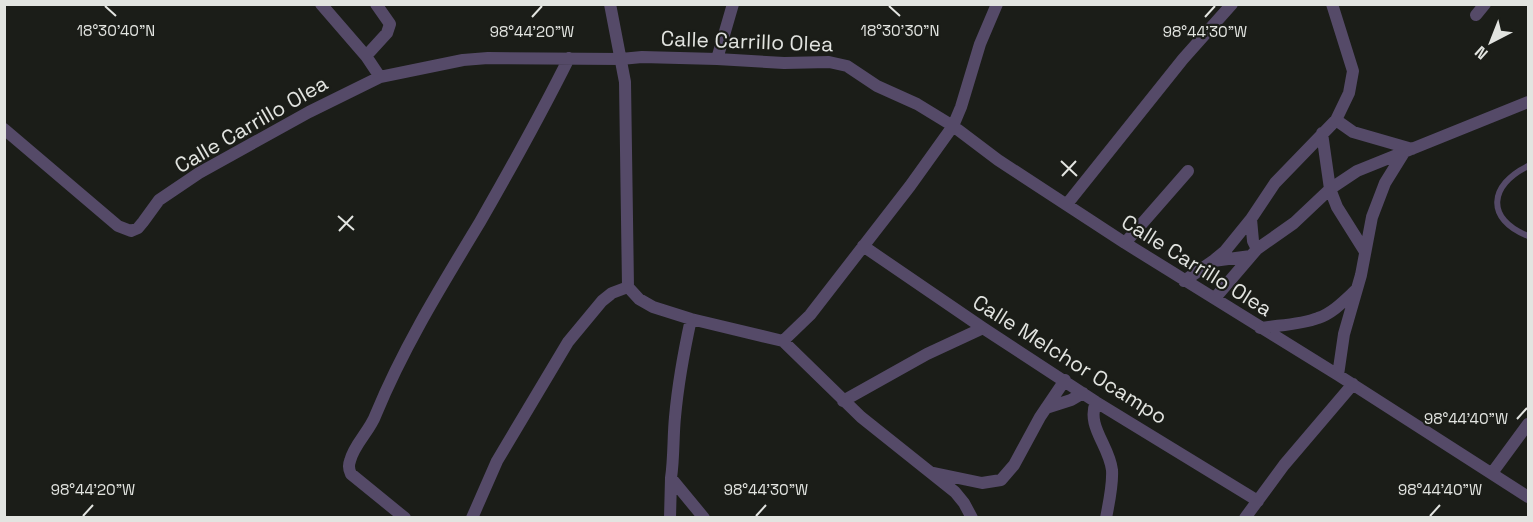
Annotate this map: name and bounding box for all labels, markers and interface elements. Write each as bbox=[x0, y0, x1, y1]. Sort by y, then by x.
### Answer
north arrow bbox=[1461, 12, 1521, 72]
text: 18°30'40"N bbox=[77, 21, 155, 40]
text: 18°30'30"N bbox=[861, 21, 939, 40]
text: 98°44'20"W bbox=[490, 22, 574, 41]
text: 98°44'30"W bbox=[1163, 22, 1247, 41]
street label: Calle Carrillo Olea bbox=[660, 24, 834, 58]
text: N bbox=[1470, 41, 1492, 64]
street label: Calle Carrillo Olea bbox=[170, 69, 332, 179]
street label: Calle Carrillo Olea bbox=[1117, 208, 1277, 322]
street label: Calle Melchor Ocampo bbox=[968, 288, 1172, 430]
text: 98°44'40"W bbox=[1424, 409, 1508, 428]
text: 98°44'20"W bbox=[51, 480, 135, 499]
text: 98°44'30"W bbox=[724, 480, 808, 499]
text: 98°44'40"W bbox=[1398, 480, 1482, 499]

